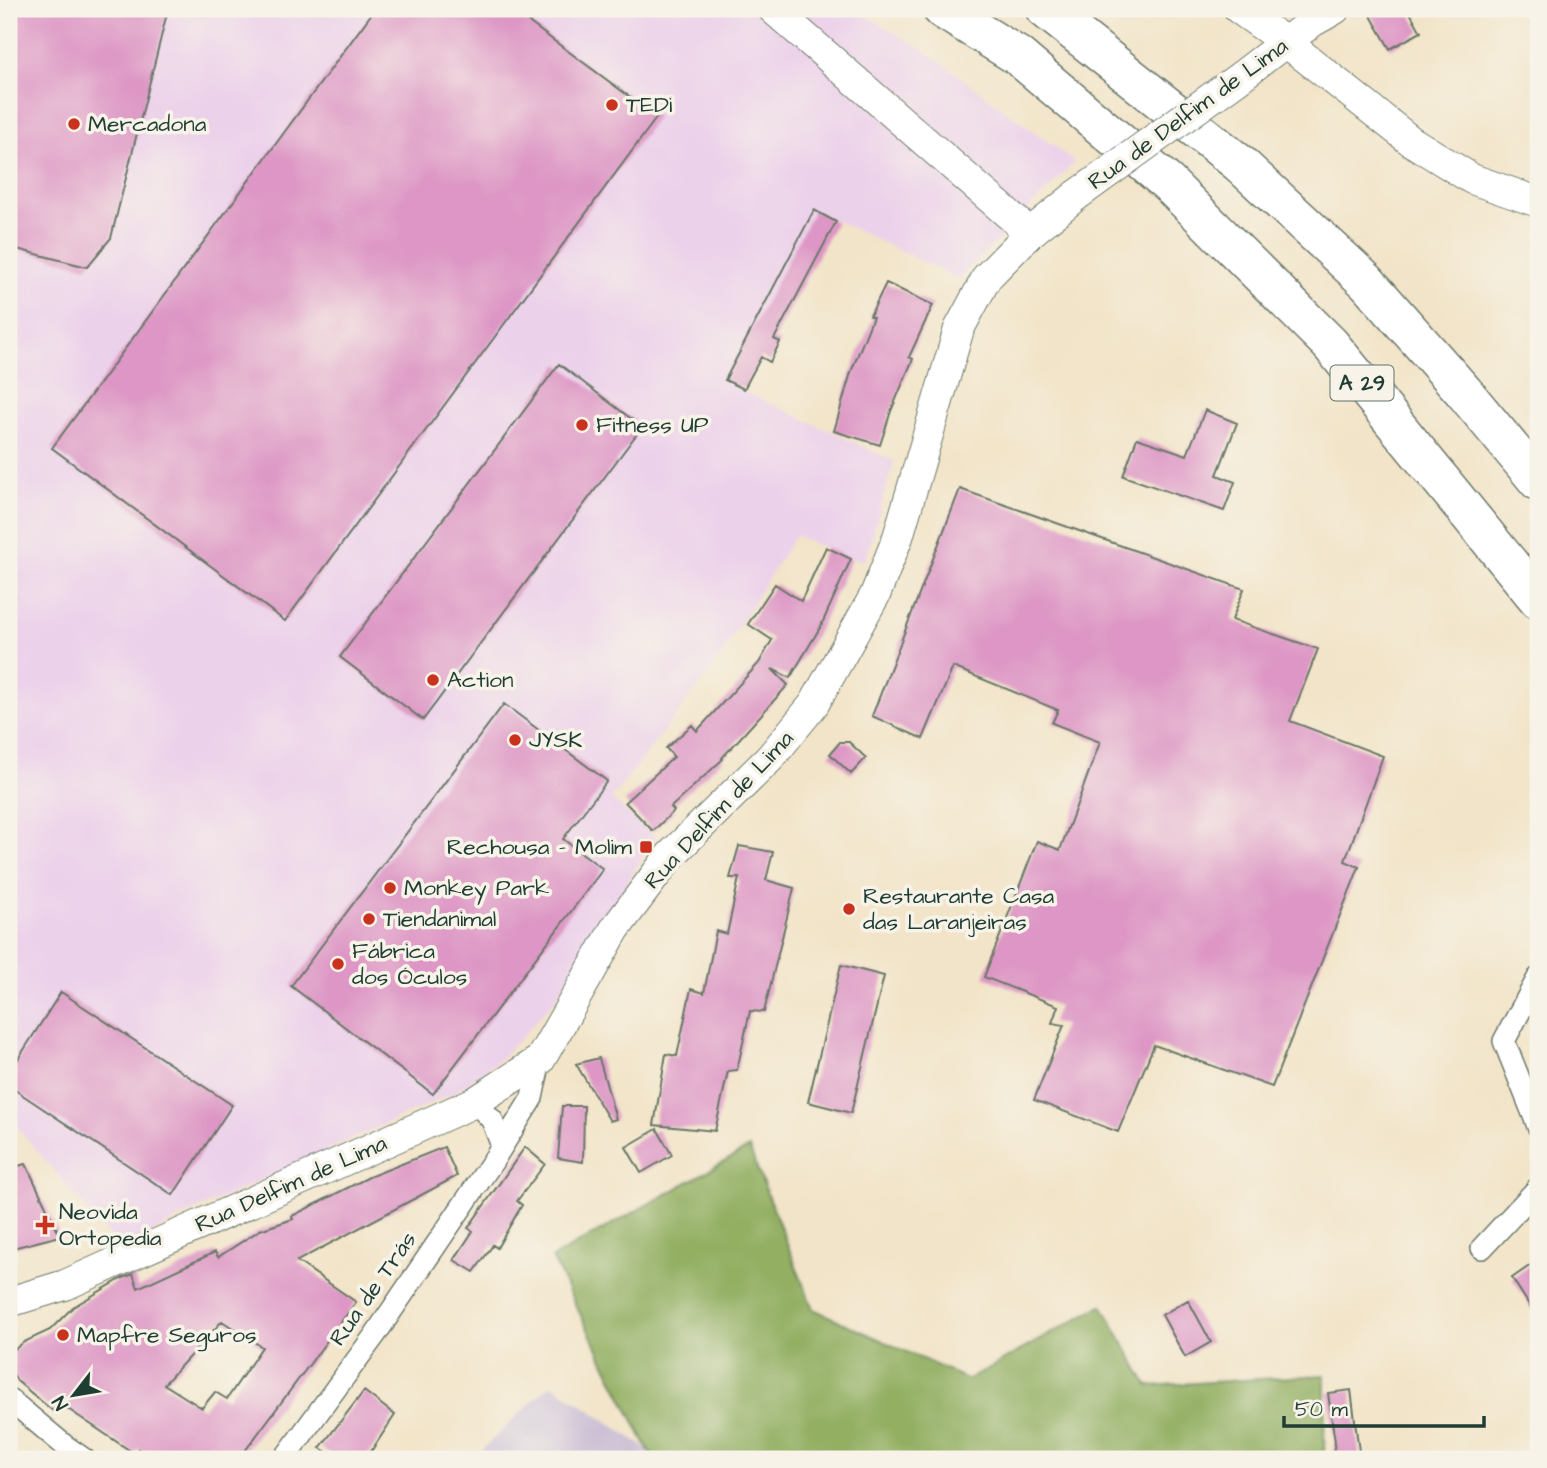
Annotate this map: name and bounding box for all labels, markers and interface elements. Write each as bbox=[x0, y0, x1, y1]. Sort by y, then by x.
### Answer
street label: Rua de Delfim de Lima bbox=[1081, 30, 1295, 198]
place label: TEDi bbox=[626, 89, 673, 121]
marker: TEDi bbox=[604, 97, 620, 113]
place label: Mercadona bbox=[88, 108, 207, 140]
marker: Mercadona bbox=[66, 116, 82, 132]
road number: A 29 bbox=[1330, 366, 1394, 400]
place label: Fitness UP bbox=[596, 409, 709, 441]
marker: Fitness UP bbox=[574, 417, 590, 433]
place label: Action bbox=[447, 664, 514, 696]
marker: Action bbox=[425, 672, 441, 688]
street label: Rua Delfim de Lima bbox=[637, 723, 801, 896]
place label: JYSK bbox=[529, 724, 582, 756]
marker: JYSK bbox=[507, 732, 523, 748]
place label: Rechousa - Molim bbox=[447, 831, 632, 863]
marker: Rechousa - Molim bbox=[638, 839, 654, 855]
place label: Monkey Park bbox=[404, 872, 549, 905]
marker: Monkey Park bbox=[382, 880, 398, 896]
place label: Restaurante Casa das Laranjeiras bbox=[863, 880, 1054, 938]
marker: Restaurante Casa das Laranjeiras bbox=[841, 901, 857, 917]
place label: Tiendanimal bbox=[383, 903, 496, 935]
marker: Tiendanimal bbox=[361, 911, 377, 927]
place label: Fábrica dos Óculos bbox=[352, 935, 467, 993]
marker: Fábrica dos Óculos bbox=[330, 956, 346, 972]
street label: Rua Delfim de Lima bbox=[190, 1127, 392, 1241]
place label: Neovida Ortopedia bbox=[59, 1196, 162, 1254]
marker: Neovida Ortopedia bbox=[37, 1217, 53, 1233]
street label: Rua de Trás bbox=[322, 1225, 424, 1353]
place label: Mapfre Seguros bbox=[77, 1319, 256, 1352]
marker: Mapfre Seguros bbox=[55, 1327, 71, 1343]
north arrow bbox=[38, 1360, 108, 1430]
scale bar bbox=[1284, 1384, 1484, 1428]
text: N bbox=[46, 1391, 75, 1415]
text: 50 m bbox=[1295, 1395, 1349, 1424]

